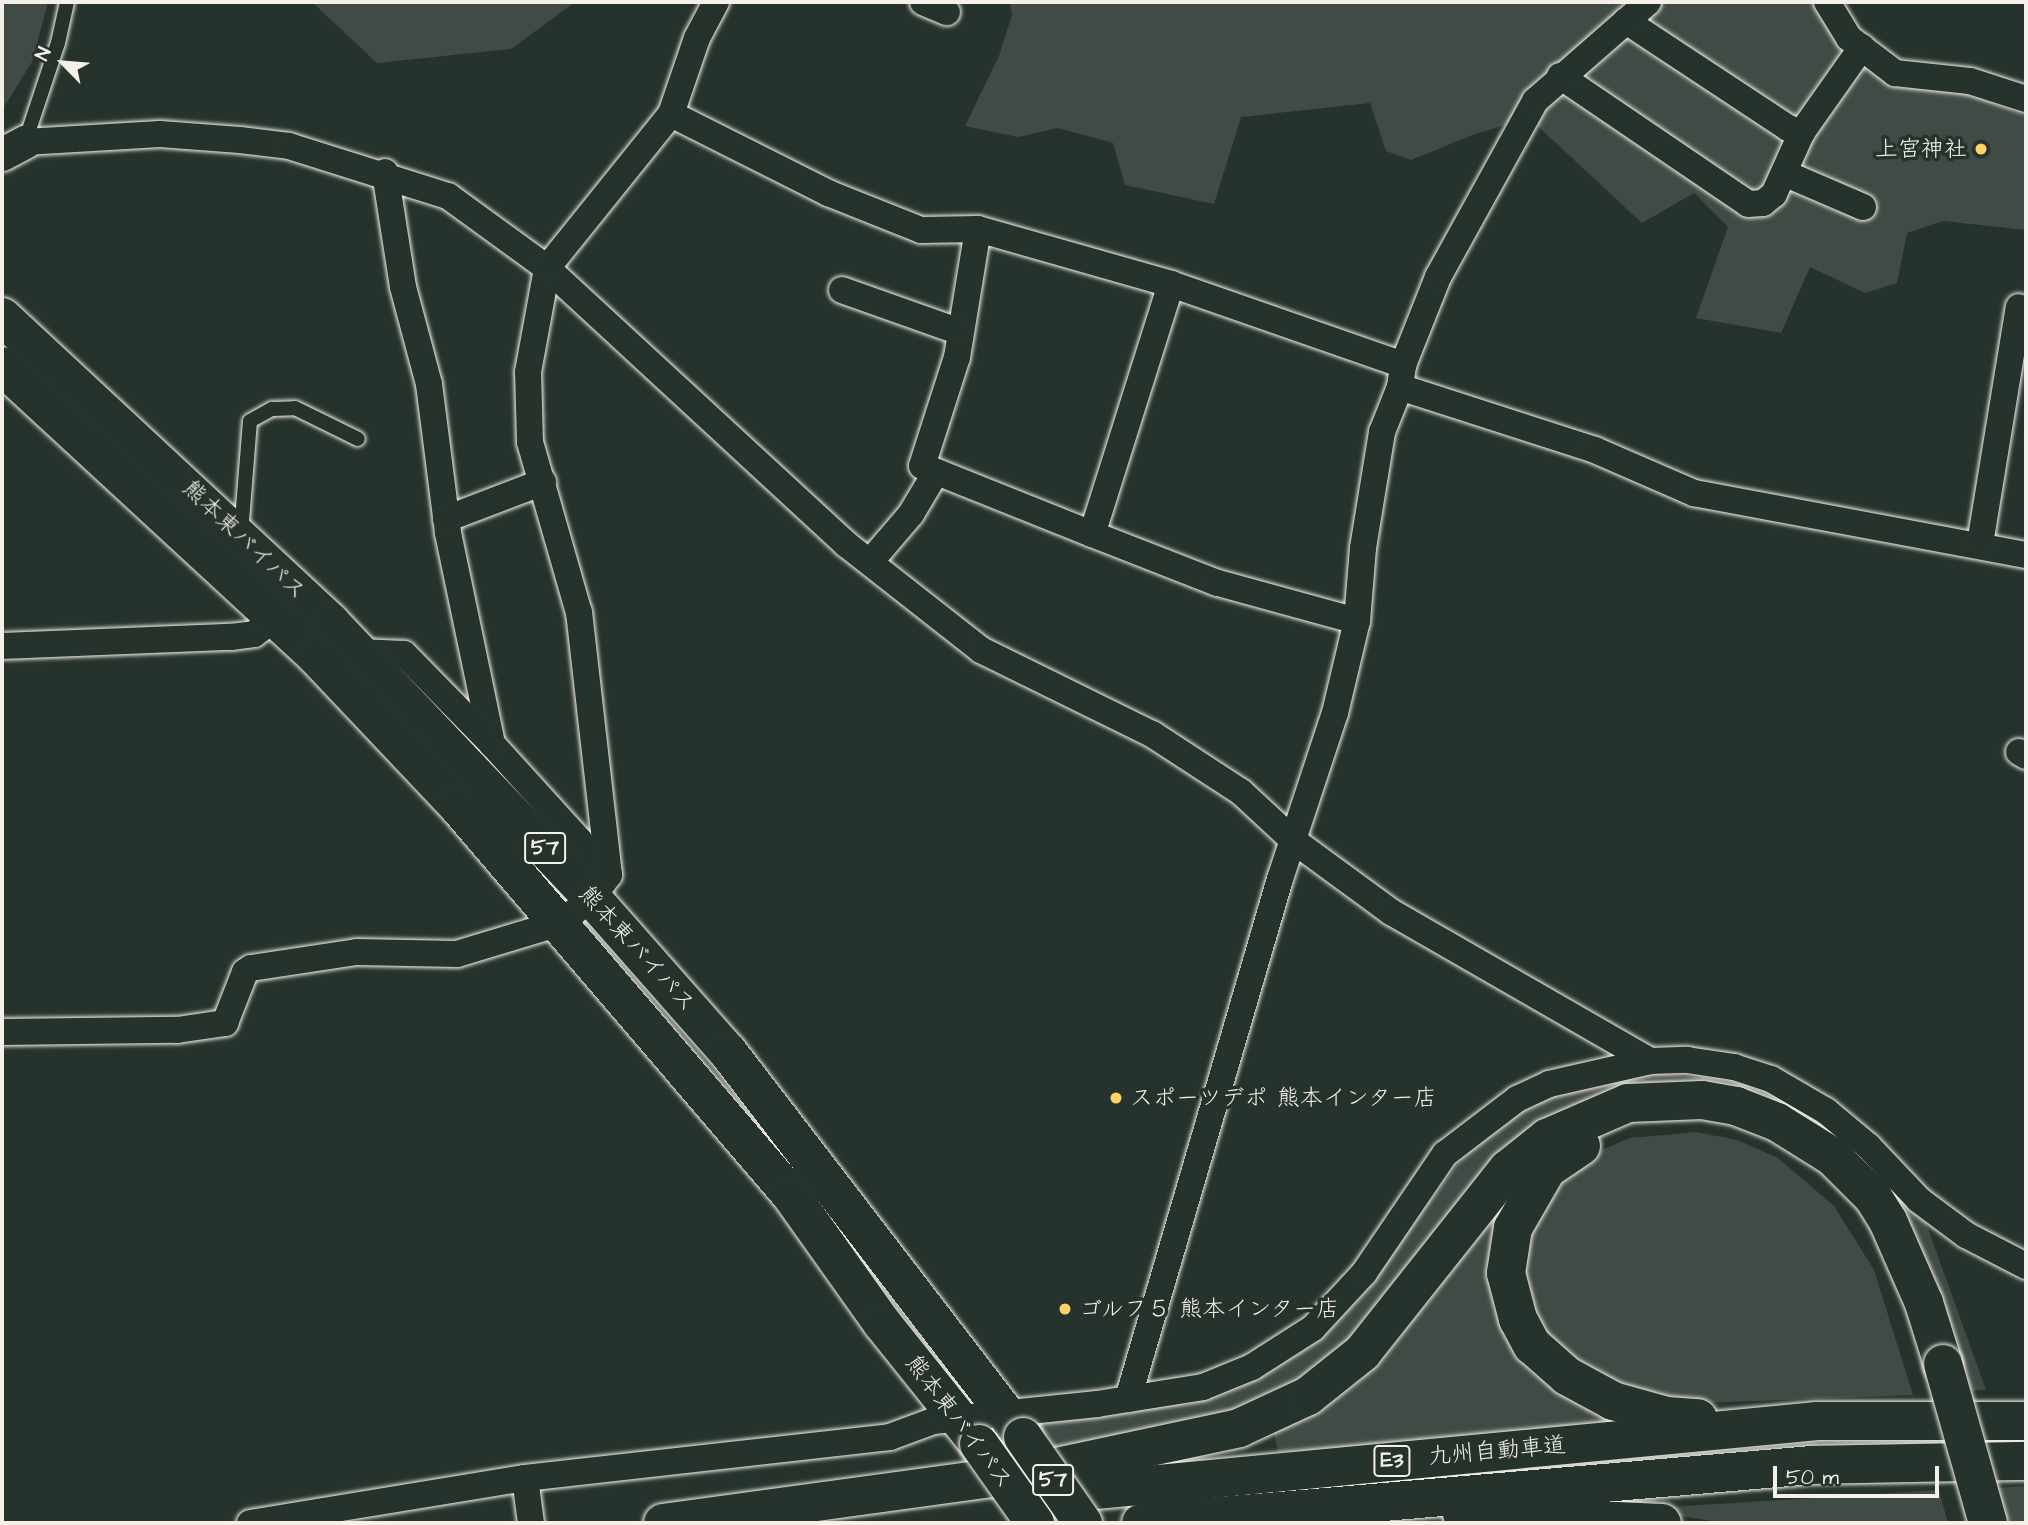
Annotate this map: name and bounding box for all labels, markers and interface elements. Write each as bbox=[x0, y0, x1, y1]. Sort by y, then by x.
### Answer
north arrow bbox=[28, 28, 98, 98]
text: N bbox=[29, 43, 58, 65]
place label: 上宮神社 bbox=[1875, 135, 1967, 163]
marker: 上宮神社 bbox=[1973, 141, 1989, 157]
street label: 熊本東バイパス bbox=[177, 474, 311, 606]
road number: 57 bbox=[524, 830, 566, 866]
street label: 熊本東バイパス bbox=[573, 880, 701, 1018]
place label: スポーツデポ 熊本インター店 bbox=[1130, 1084, 1438, 1112]
marker: スポーツデポ 熊本インター店 bbox=[1108, 1090, 1124, 1106]
place label: ゴルフ５ 熊本インター店 bbox=[1079, 1295, 1341, 1323]
marker: ゴルフ５ 熊本インター店 bbox=[1057, 1301, 1073, 1317]
street label: 熊本東バイパス bbox=[900, 1349, 1018, 1495]
street label: 九州自動車道 bbox=[1427, 1431, 1567, 1471]
road number: E3 bbox=[1373, 1444, 1411, 1478]
scale bar bbox=[1776, 1452, 1942, 1496]
road number: 57 bbox=[1032, 1462, 1074, 1498]
text: 50 m bbox=[1786, 1463, 1839, 1492]

